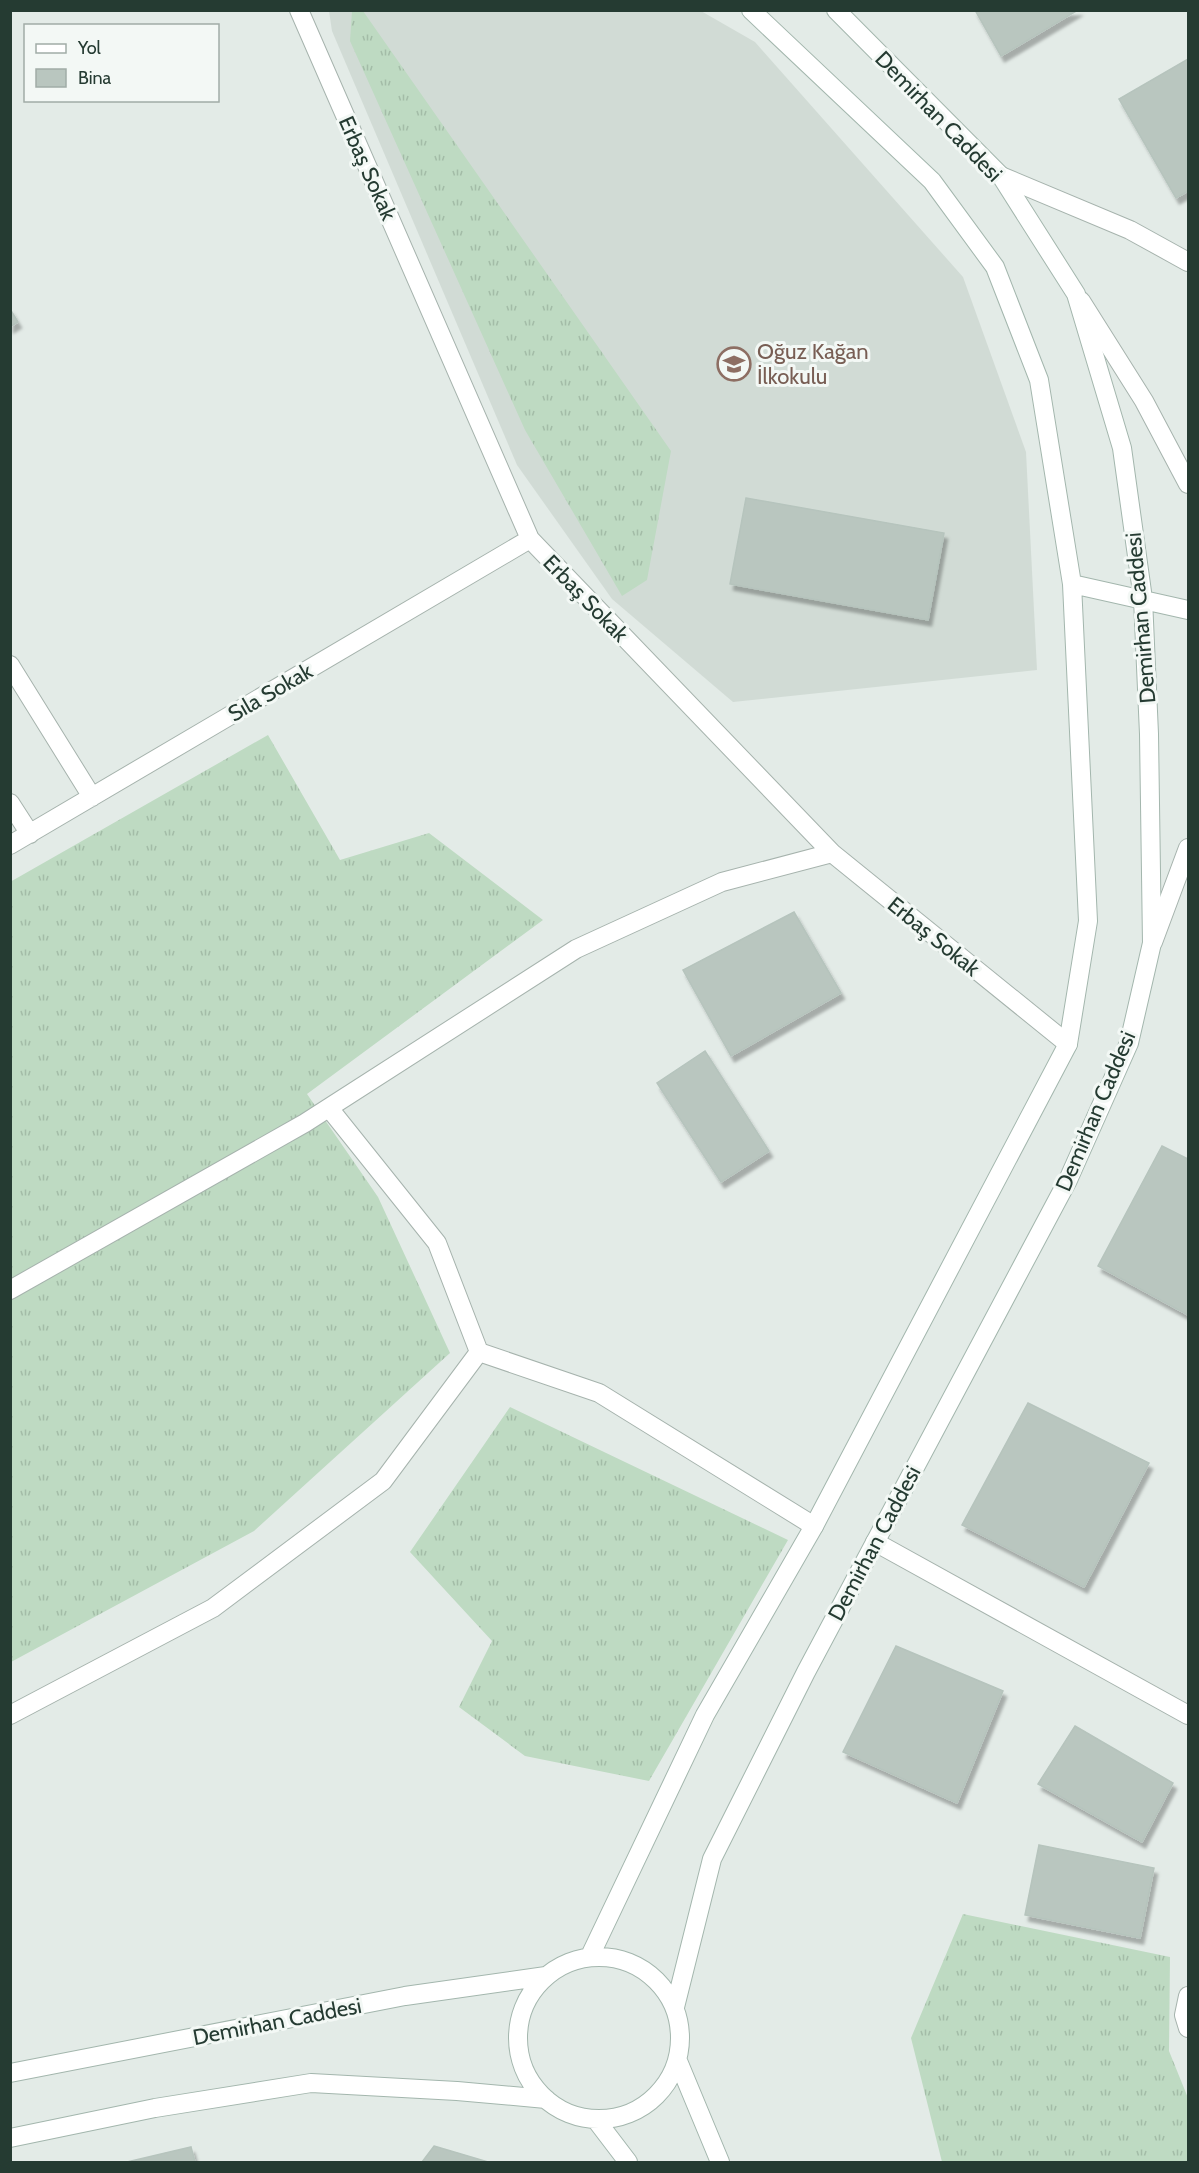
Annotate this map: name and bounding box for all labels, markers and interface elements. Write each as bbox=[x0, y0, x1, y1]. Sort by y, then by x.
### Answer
legend bbox=[24, 24, 219, 102]
text: Yol bbox=[77, 37, 102, 59]
street label: Demirhan Caddesi bbox=[869, 45, 1008, 187]
text: Bina bbox=[78, 67, 112, 89]
street label: Erbaş Sokak bbox=[333, 112, 402, 224]
place label: Oğuz Kağan İlkokulu bbox=[757, 338, 869, 390]
school or university icon: Oğuz Kağan İlkokulu bbox=[716, 346, 752, 382]
street label: Demirhan Caddesi bbox=[1120, 531, 1161, 704]
street label: Erbaş Sokak bbox=[537, 549, 634, 648]
street label: Sıla Sokak bbox=[223, 657, 317, 727]
street label: Erbaş Sokak bbox=[882, 891, 985, 982]
street label: Demirhan Caddesi bbox=[1050, 1027, 1141, 1195]
street label: Demirhan Caddesi bbox=[822, 1461, 927, 1625]
street label: Demirhan Caddesi bbox=[190, 1992, 364, 2051]

